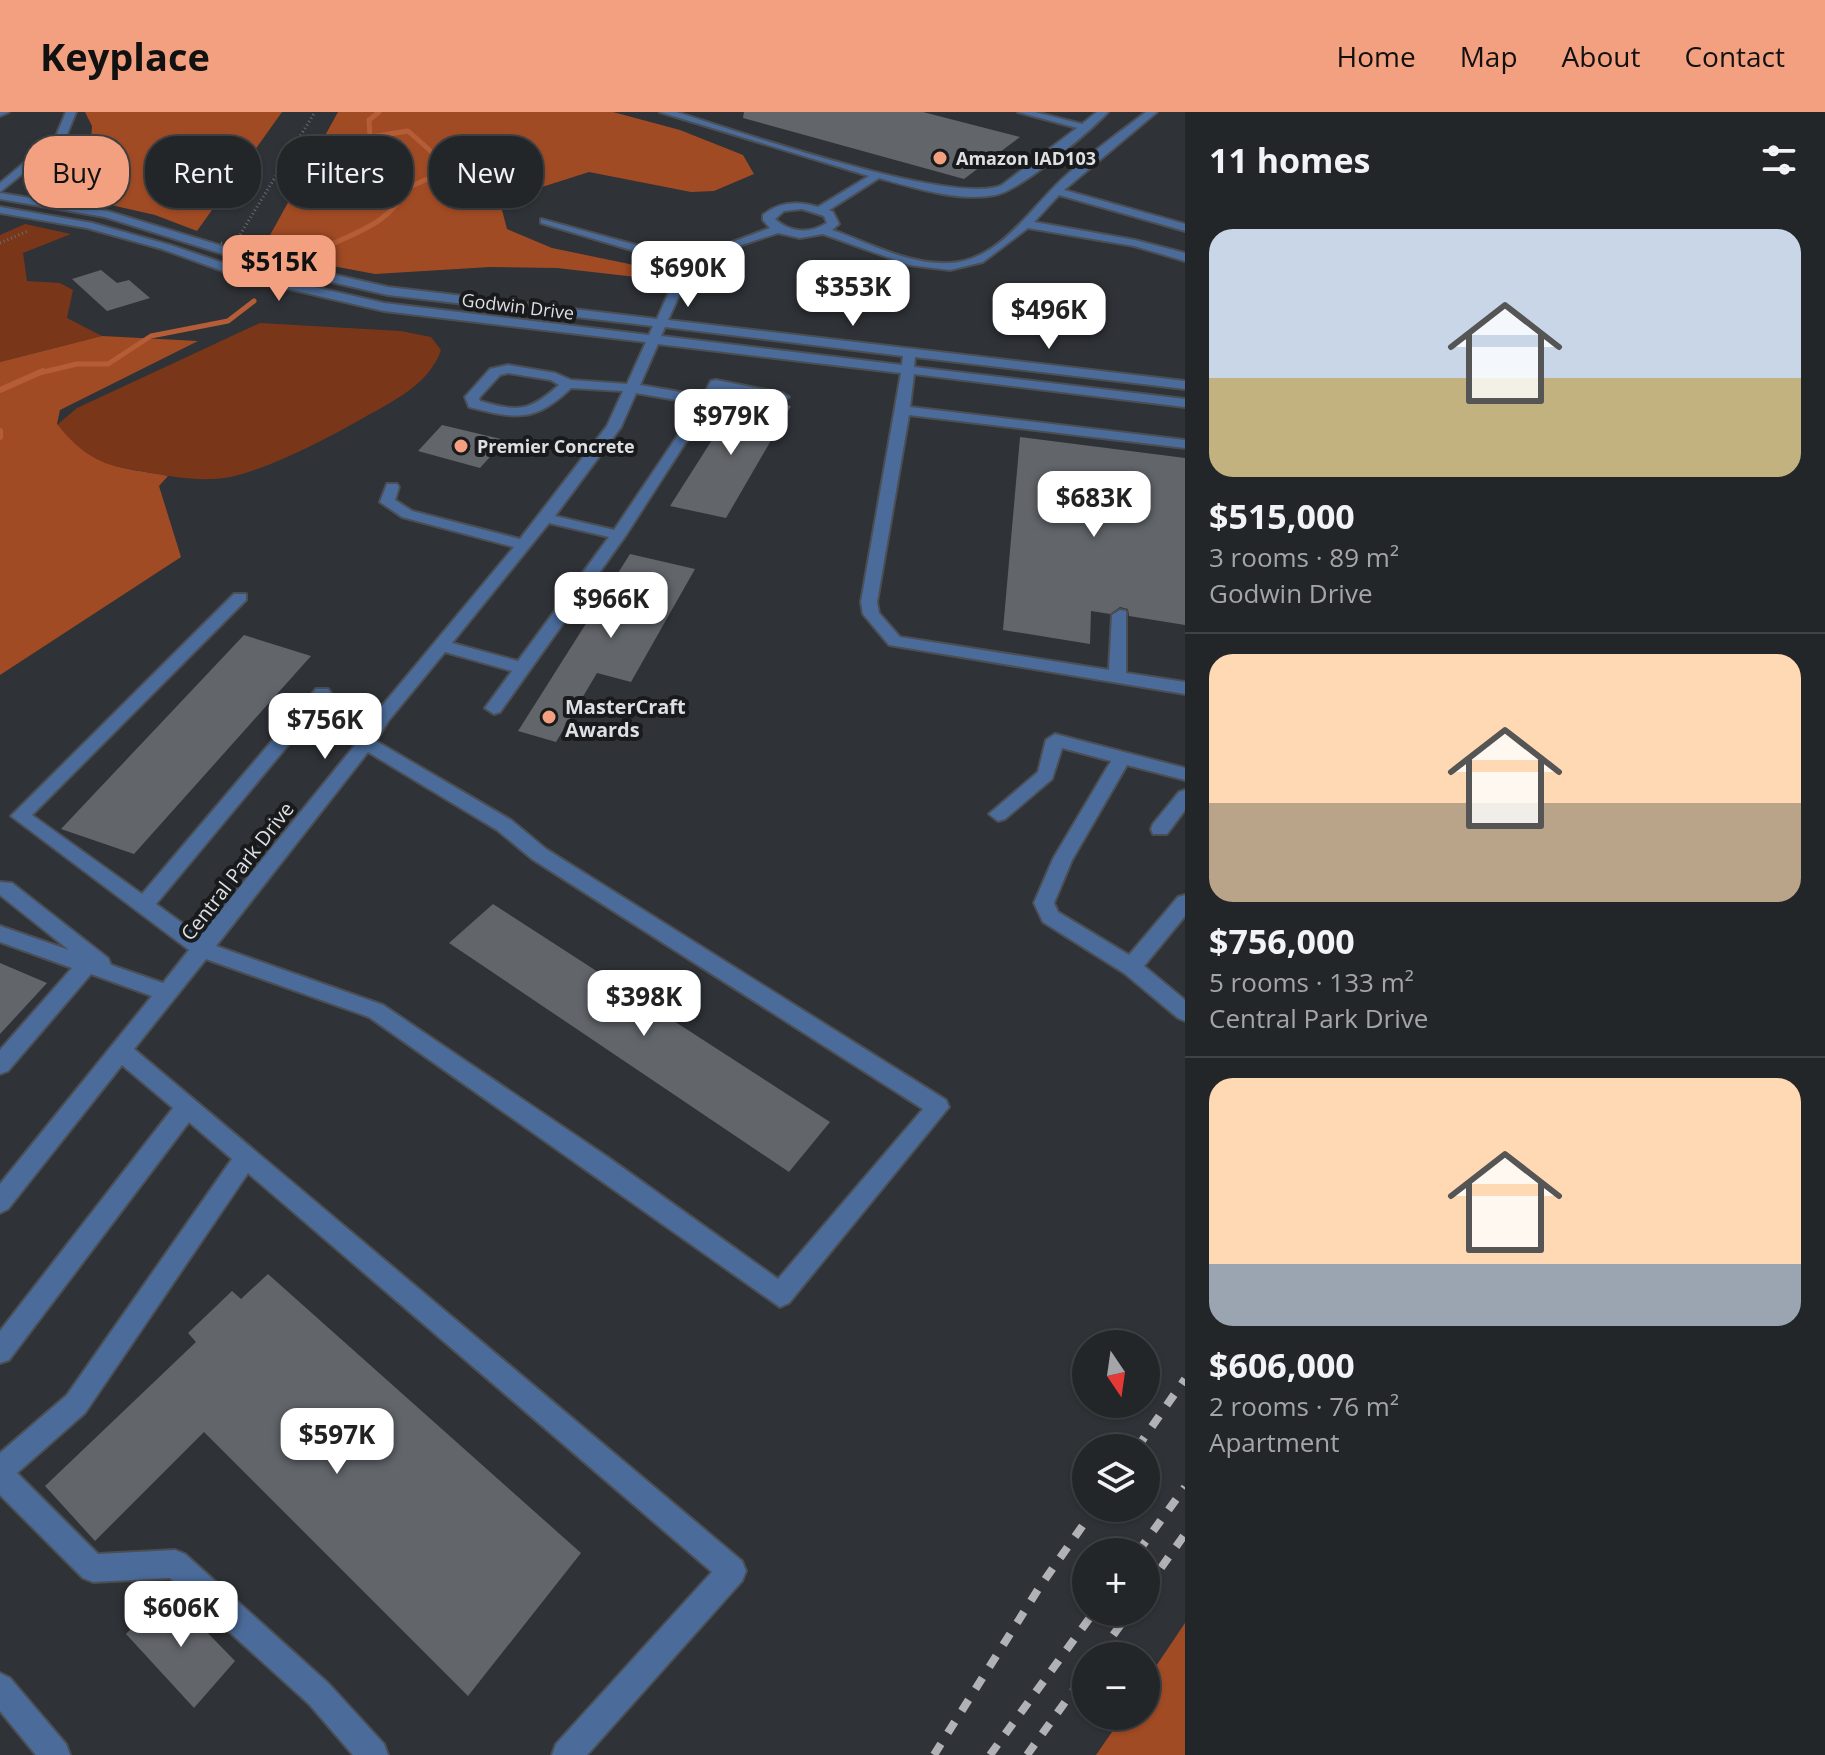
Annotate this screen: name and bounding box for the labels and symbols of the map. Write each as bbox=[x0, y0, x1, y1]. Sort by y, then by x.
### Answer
place label: Amazon IAD103 bbox=[956, 146, 1096, 170]
marker: Amazon IAD103 bbox=[931, 149, 949, 167]
pin: $515K bbox=[223, 235, 335, 303]
pin: $690K bbox=[632, 241, 744, 309]
pin: $353K bbox=[797, 260, 909, 328]
pin: $496K bbox=[993, 283, 1105, 351]
street label: Godwin Drive bbox=[460, 287, 576, 325]
pin: $979K bbox=[675, 389, 787, 457]
place label: Premier Concrete bbox=[477, 434, 635, 458]
marker: Premier Concrete bbox=[452, 437, 470, 455]
pin: $683K bbox=[1038, 471, 1150, 539]
pin: $966K bbox=[555, 572, 667, 640]
pin: $756K bbox=[269, 693, 381, 761]
place label: MasterCraft Awards bbox=[565, 693, 686, 743]
marker: MasterCraft Awards bbox=[540, 708, 558, 726]
street label: Central Park Drive bbox=[174, 796, 300, 946]
pin: $398K bbox=[588, 970, 700, 1038]
north arrow bbox=[1072, 1330, 1160, 1418]
pin: $597K bbox=[281, 1408, 393, 1476]
pin: $606K bbox=[125, 1581, 237, 1649]

